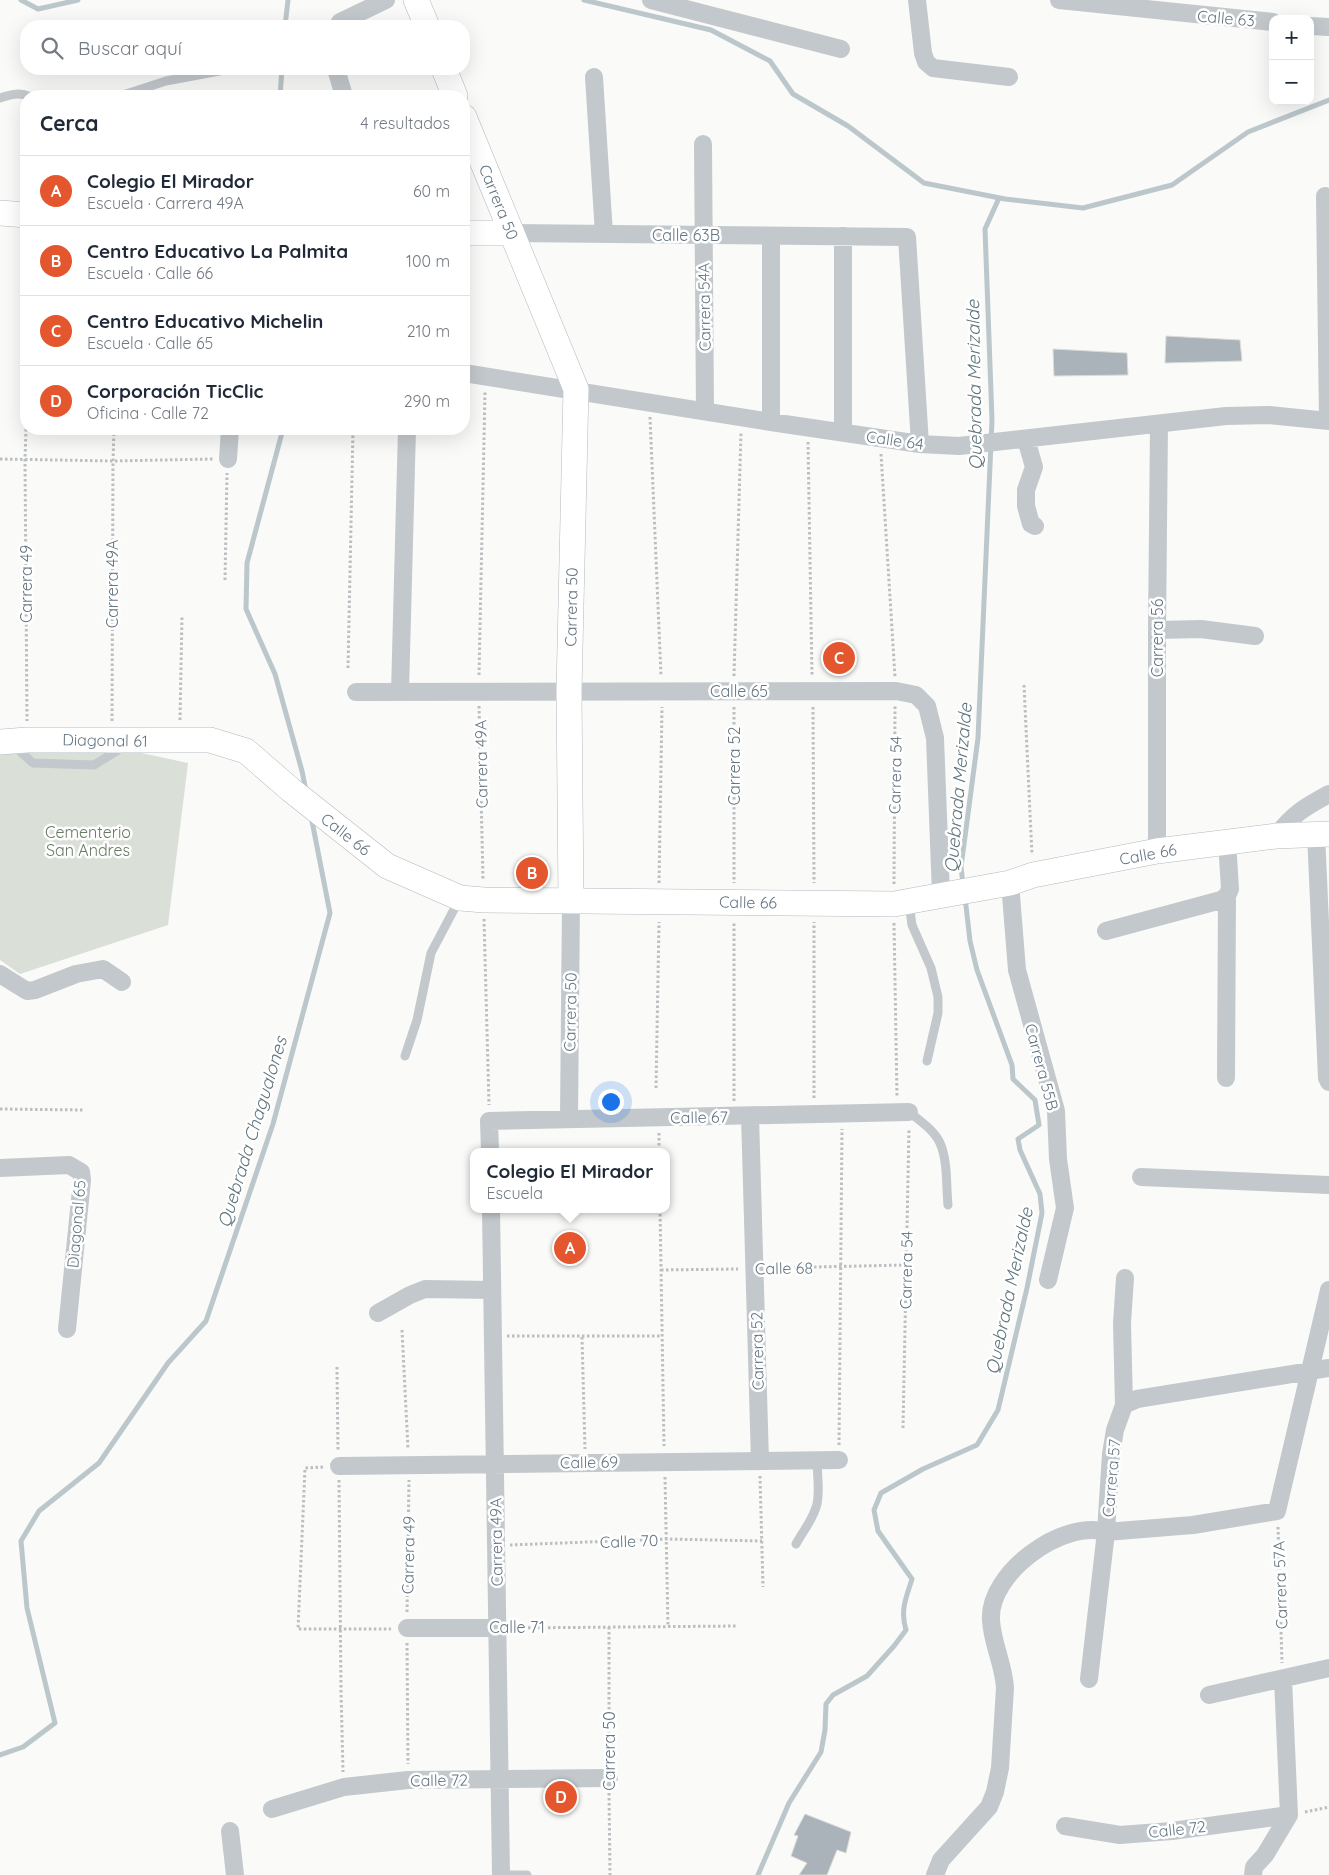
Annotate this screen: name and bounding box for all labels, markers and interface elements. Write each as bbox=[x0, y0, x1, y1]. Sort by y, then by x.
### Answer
street label: Calle 63 bbox=[1196, 6, 1256, 30]
map controls bbox=[1269, 15, 1314, 105]
button: + bbox=[1269, 15, 1314, 60]
search box bbox=[20, 20, 470, 75]
icon: search bbox=[38, 34, 66, 62]
text: Buscar aquí bbox=[78, 36, 182, 60]
button: − bbox=[1269, 60, 1314, 105]
text: Cerca bbox=[40, 110, 98, 136]
text: 4 resultados bbox=[360, 113, 450, 133]
street label: Carrera 50 bbox=[475, 161, 523, 243]
text: Colegio El Mirador bbox=[87, 169, 254, 193]
text: A bbox=[51, 181, 61, 201]
text: 60 m bbox=[413, 181, 450, 201]
text: Escuela · Carrera 49A bbox=[87, 193, 244, 213]
street label: Calle 63B bbox=[652, 225, 720, 245]
text: Centro Educativo La Palmita bbox=[87, 239, 348, 263]
text: B bbox=[51, 251, 61, 271]
text: 100 m bbox=[406, 251, 450, 271]
street label: Carrera 54A bbox=[693, 262, 715, 352]
text: Escuela · Calle 66 bbox=[87, 263, 213, 283]
water label: Quebrada Merizalde bbox=[961, 299, 987, 470]
text: Centro Educativo Michelin bbox=[87, 309, 323, 333]
text: C bbox=[51, 321, 61, 341]
text: 210 m bbox=[407, 321, 450, 341]
text: Escuela · Calle 65 bbox=[87, 333, 213, 353]
text: Corporación TicClic bbox=[87, 379, 263, 403]
text: D bbox=[50, 391, 62, 411]
text: 290 m bbox=[404, 391, 450, 411]
text: Oficina · Calle 72 bbox=[87, 403, 209, 423]
street label: Calle 64 bbox=[865, 426, 925, 454]
street label: Carrera 49A bbox=[102, 540, 122, 628]
street label: Carrera 49 bbox=[16, 545, 36, 623]
street label: Carrera 50 bbox=[560, 567, 582, 647]
street label: Carrera 56 bbox=[1147, 598, 1167, 677]
pin: C bbox=[823, 639, 855, 677]
street label: Calle 65 bbox=[710, 681, 768, 701]
water label: Quebrada Merizalde bbox=[939, 701, 977, 874]
street label: Carrera 49A bbox=[470, 720, 492, 808]
street label: Carrera 52 bbox=[724, 726, 744, 805]
street label: Diagonal 61 bbox=[62, 729, 148, 751]
street label: Carrera 54 bbox=[884, 736, 906, 814]
street label: Calle 66 bbox=[317, 808, 375, 860]
park label: Cementerio San Andres bbox=[45, 822, 131, 860]
street label: Calle 66 bbox=[1118, 839, 1179, 869]
pin: B bbox=[516, 854, 548, 892]
street label: Calle 66 bbox=[719, 891, 778, 913]
street label: Carrera 50 bbox=[559, 972, 581, 1052]
street label: Carrera 55B bbox=[1021, 1021, 1063, 1113]
water label: Quebrada Chagualones bbox=[212, 1032, 292, 1230]
your location bbox=[598, 1089, 624, 1115]
street label: Calle 67 bbox=[670, 1106, 728, 1128]
popup bbox=[470, 1148, 670, 1213]
text: Colegio El Mirador bbox=[487, 1159, 653, 1183]
street label: Diagonal 65 bbox=[62, 1179, 90, 1269]
text: Escuela bbox=[487, 1183, 543, 1203]
water label: Quebrada Merizalde bbox=[980, 1205, 1038, 1377]
pin: A bbox=[554, 1229, 586, 1267]
street label: Carrera 54 bbox=[895, 1231, 917, 1309]
street label: Calle 68 bbox=[755, 1257, 813, 1279]
street label: Carrera 52 bbox=[746, 1311, 768, 1391]
street label: Carrera 57 bbox=[1098, 1438, 1124, 1518]
street label: Calle 69 bbox=[560, 1451, 618, 1473]
street label: Carrera 49A bbox=[485, 1498, 507, 1586]
street label: Carrera 49 bbox=[397, 1516, 419, 1594]
street label: Calle 70 bbox=[599, 1530, 659, 1552]
street label: Carrera 57A bbox=[1268, 1540, 1292, 1630]
street label: Calle 71 bbox=[489, 1617, 545, 1637]
street label: Carrera 50 bbox=[599, 1711, 619, 1791]
street label: Calle 72 bbox=[410, 1769, 468, 1791]
pin: D bbox=[545, 1778, 577, 1816]
street label: Calle 72 bbox=[1147, 1816, 1207, 1842]

